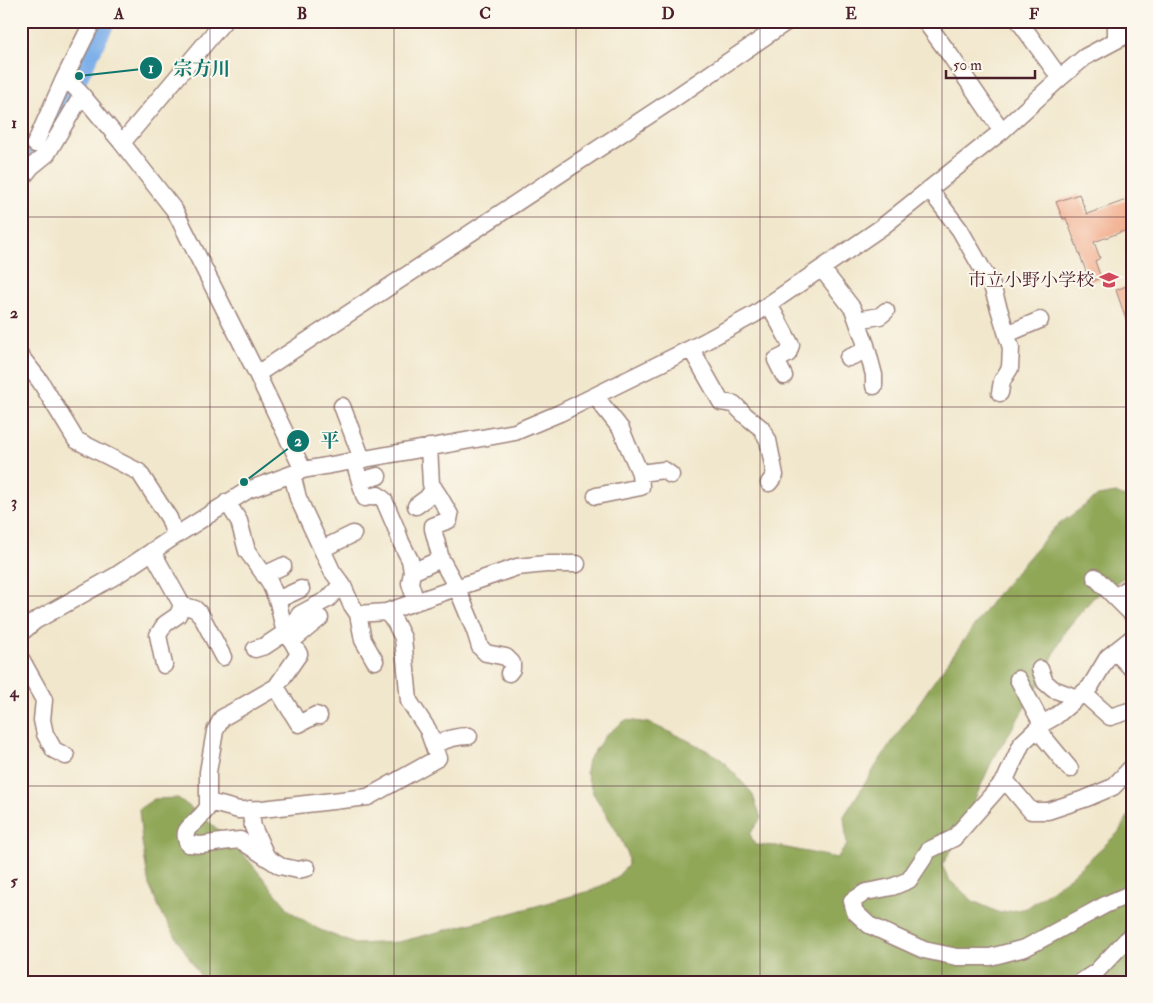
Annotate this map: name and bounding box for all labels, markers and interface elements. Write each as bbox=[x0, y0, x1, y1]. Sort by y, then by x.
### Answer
text: A bbox=[113, 4, 125, 24]
text: B bbox=[297, 4, 307, 24]
text: C bbox=[479, 4, 491, 24]
text: D bbox=[661, 4, 675, 24]
text: E bbox=[845, 4, 857, 24]
text: F bbox=[1029, 4, 1039, 24]
scale bar bbox=[946, 48, 1034, 80]
callout: 宗方川 bbox=[138, 51, 240, 85]
text: 50 m bbox=[953, 56, 982, 75]
text: 宗方川 bbox=[173, 57, 231, 81]
text: 1 bbox=[148, 59, 154, 78]
text: 1 bbox=[11, 113, 17, 133]
place label: 市立小野小学校 bbox=[968, 269, 1094, 292]
school or university icon: 市立小野小学校 bbox=[1098, 269, 1120, 291]
text: 2 bbox=[10, 303, 18, 323]
callout: 平 bbox=[285, 424, 349, 458]
text: 平 bbox=[320, 429, 340, 453]
text: 2 bbox=[294, 432, 302, 451]
text: 3 bbox=[11, 492, 17, 512]
text: 4 bbox=[9, 682, 20, 702]
text: 5 bbox=[10, 871, 18, 891]

